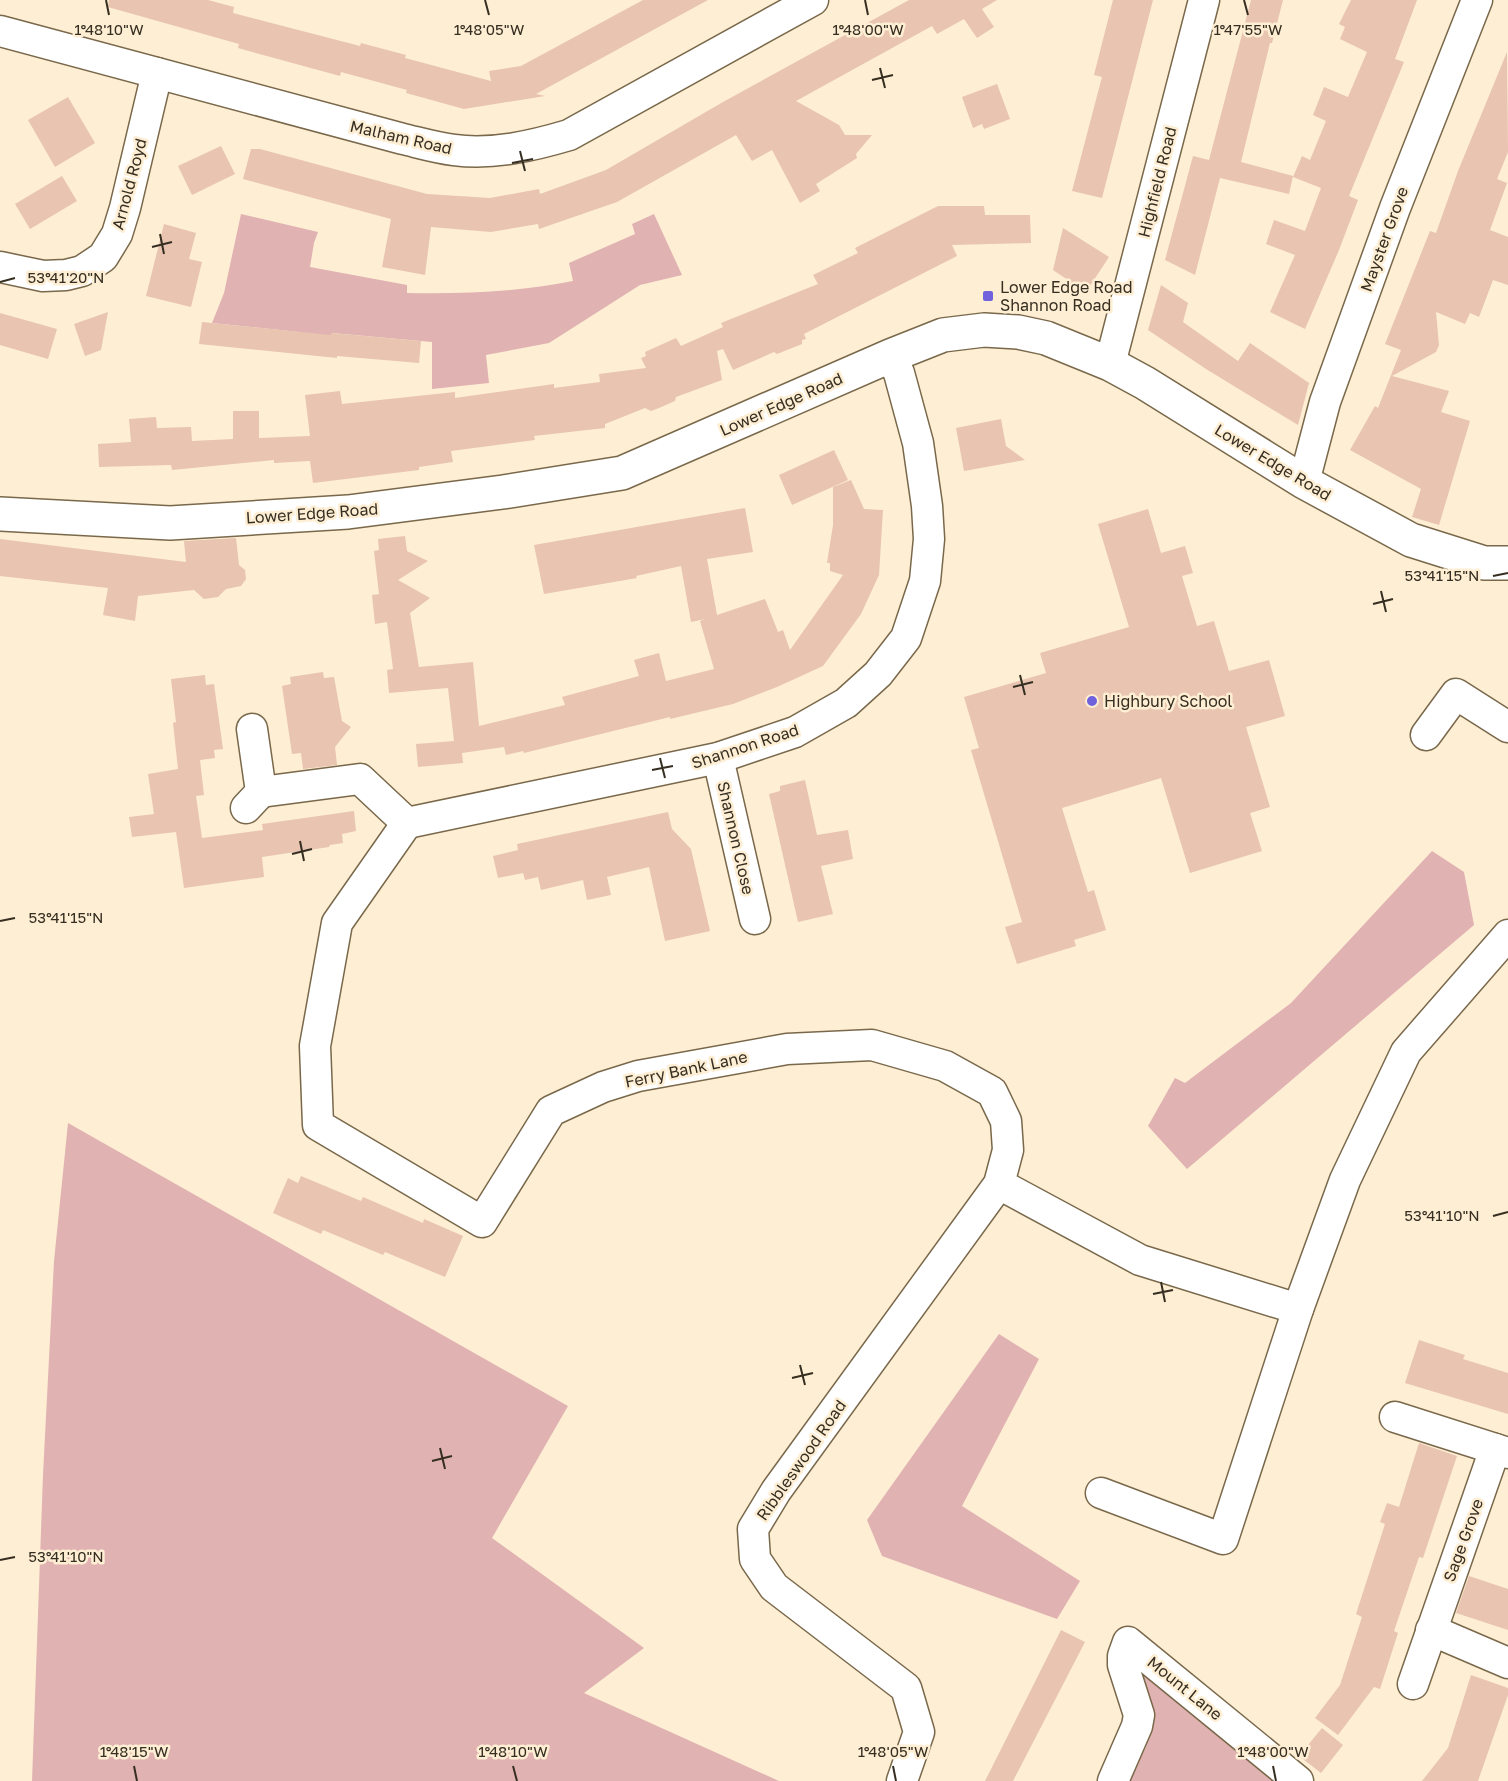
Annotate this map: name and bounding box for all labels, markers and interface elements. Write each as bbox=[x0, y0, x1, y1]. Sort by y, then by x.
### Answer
text: 1°48'10"W bbox=[74, 20, 144, 38]
text: 1°48'05"W bbox=[454, 20, 524, 38]
text: 1°48'00"W bbox=[832, 20, 904, 38]
text: 1°47'55"W bbox=[1214, 20, 1282, 38]
street label: Malham Road bbox=[348, 116, 454, 158]
street label: Highfield Road bbox=[1134, 124, 1180, 240]
street label: Arnold Royd bbox=[107, 136, 151, 232]
street label: Mayster Grove bbox=[1356, 184, 1412, 294]
text: 53°41'20"N bbox=[28, 268, 104, 286]
place label: Lower Edge Road Shannon Road bbox=[1000, 277, 1132, 315]
marker: Lower Edge Road Shannon Road bbox=[981, 289, 995, 303]
street label: Lower Edge Road bbox=[716, 368, 846, 440]
street label: Lower Edge Road bbox=[1211, 419, 1335, 505]
street label: Lower Edge Road bbox=[245, 498, 379, 528]
text: 53°41'15"N bbox=[1405, 566, 1479, 584]
place label: Highbury School bbox=[1104, 691, 1232, 711]
marker: Highbury School bbox=[1085, 694, 1099, 708]
street label: Shannon Road bbox=[689, 719, 801, 773]
street label: Shannon Close bbox=[713, 780, 759, 896]
text: 53°41'15"N bbox=[29, 908, 103, 926]
street label: Ferry Bank Lane bbox=[623, 1046, 749, 1092]
text: 53°41'10"N bbox=[1404, 1206, 1480, 1224]
street label: Ribbleswood Road bbox=[752, 1396, 850, 1524]
street label: Sage Grove bbox=[1439, 1496, 1487, 1584]
text: 53°41'10"N bbox=[28, 1547, 104, 1565]
street label: Mount Lane bbox=[1144, 1652, 1226, 1724]
text: 1°48'15"W bbox=[100, 1742, 168, 1760]
text: 1°48'10"W bbox=[478, 1742, 548, 1760]
text: 1°48'05"W bbox=[858, 1742, 928, 1760]
text: 1°48'00"W bbox=[1237, 1742, 1309, 1760]

